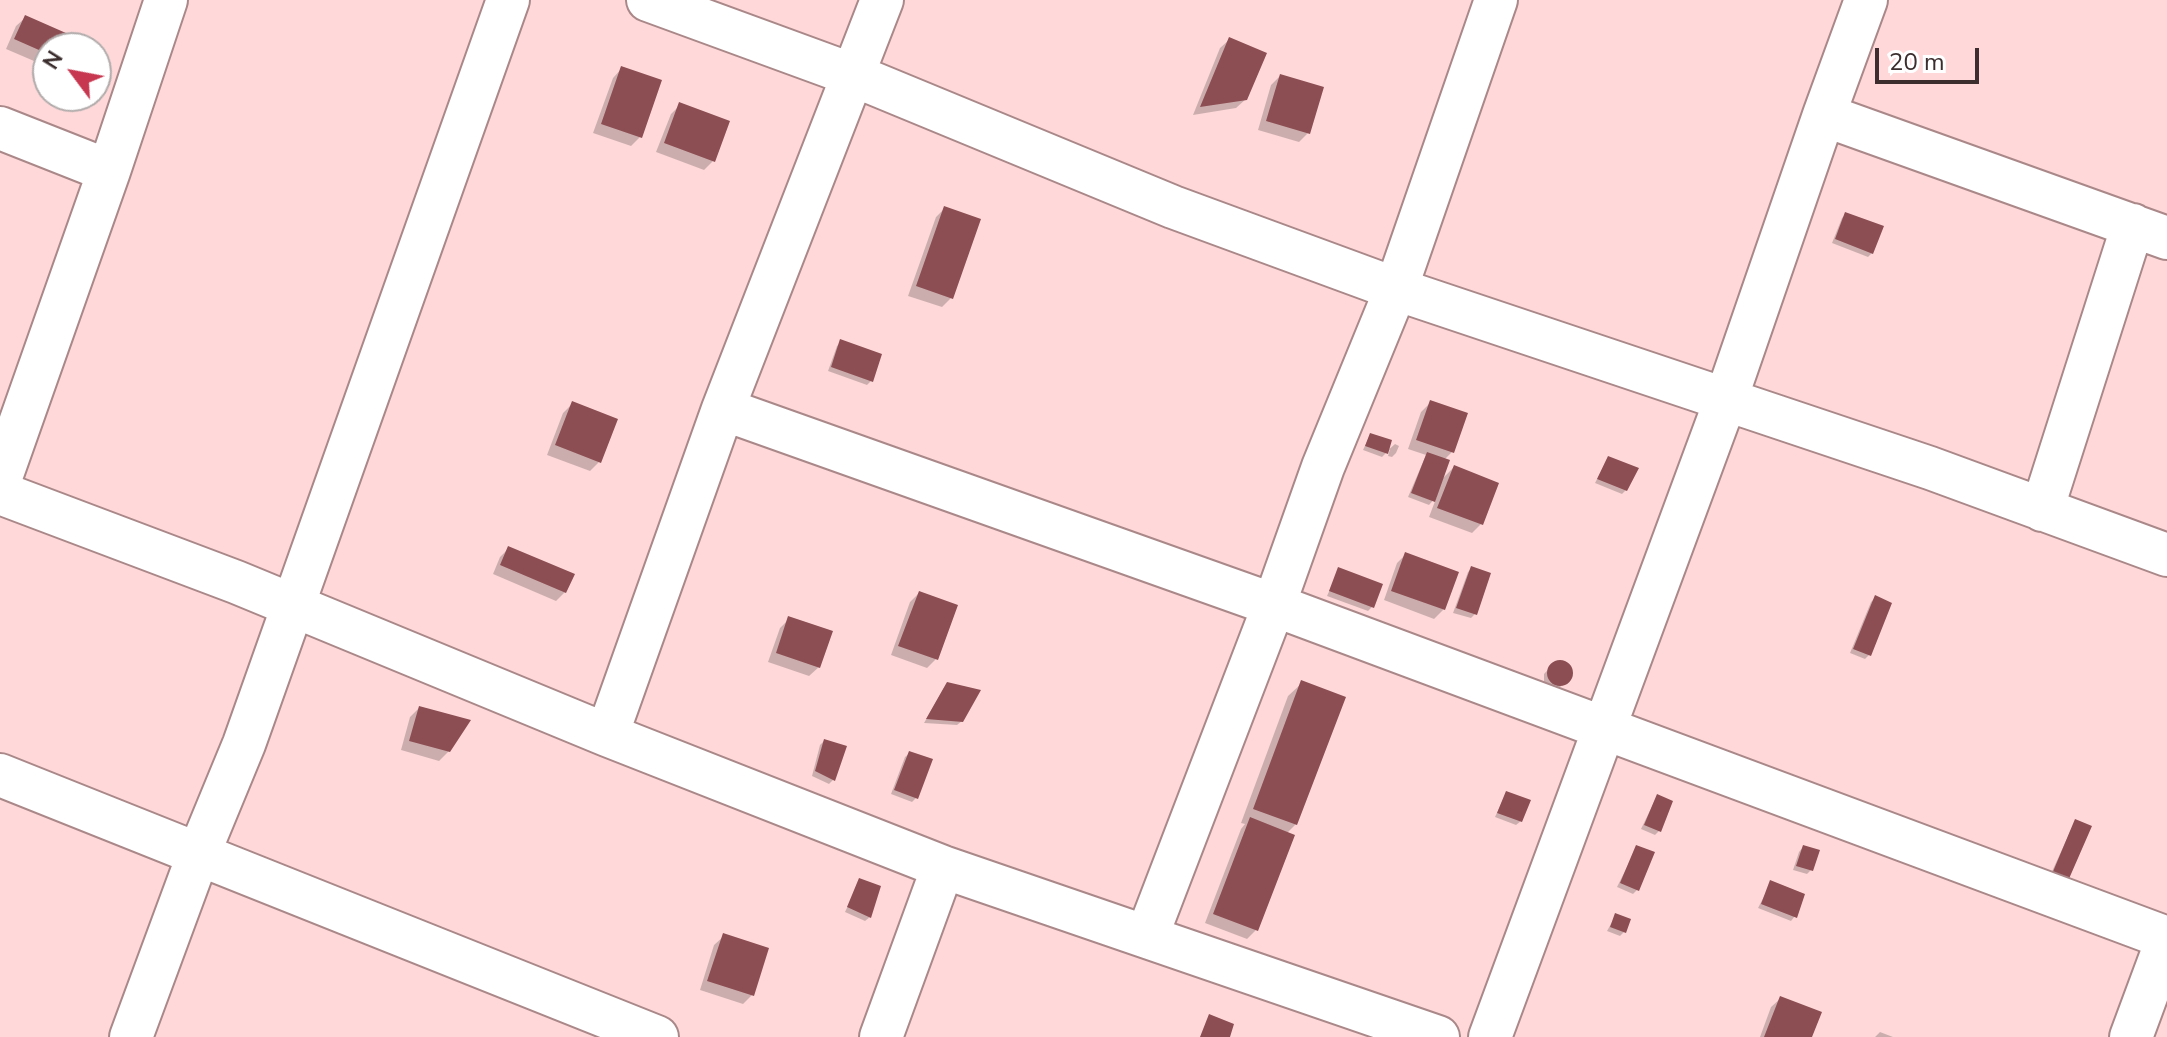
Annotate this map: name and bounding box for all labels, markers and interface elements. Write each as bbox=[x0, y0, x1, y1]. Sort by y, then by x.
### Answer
north arrow bbox=[32, 32, 112, 112]
scale bar bbox=[1879, 32, 1983, 82]
text: N bbox=[36, 45, 70, 75]
text: 20 m bbox=[1889, 46, 1945, 78]

